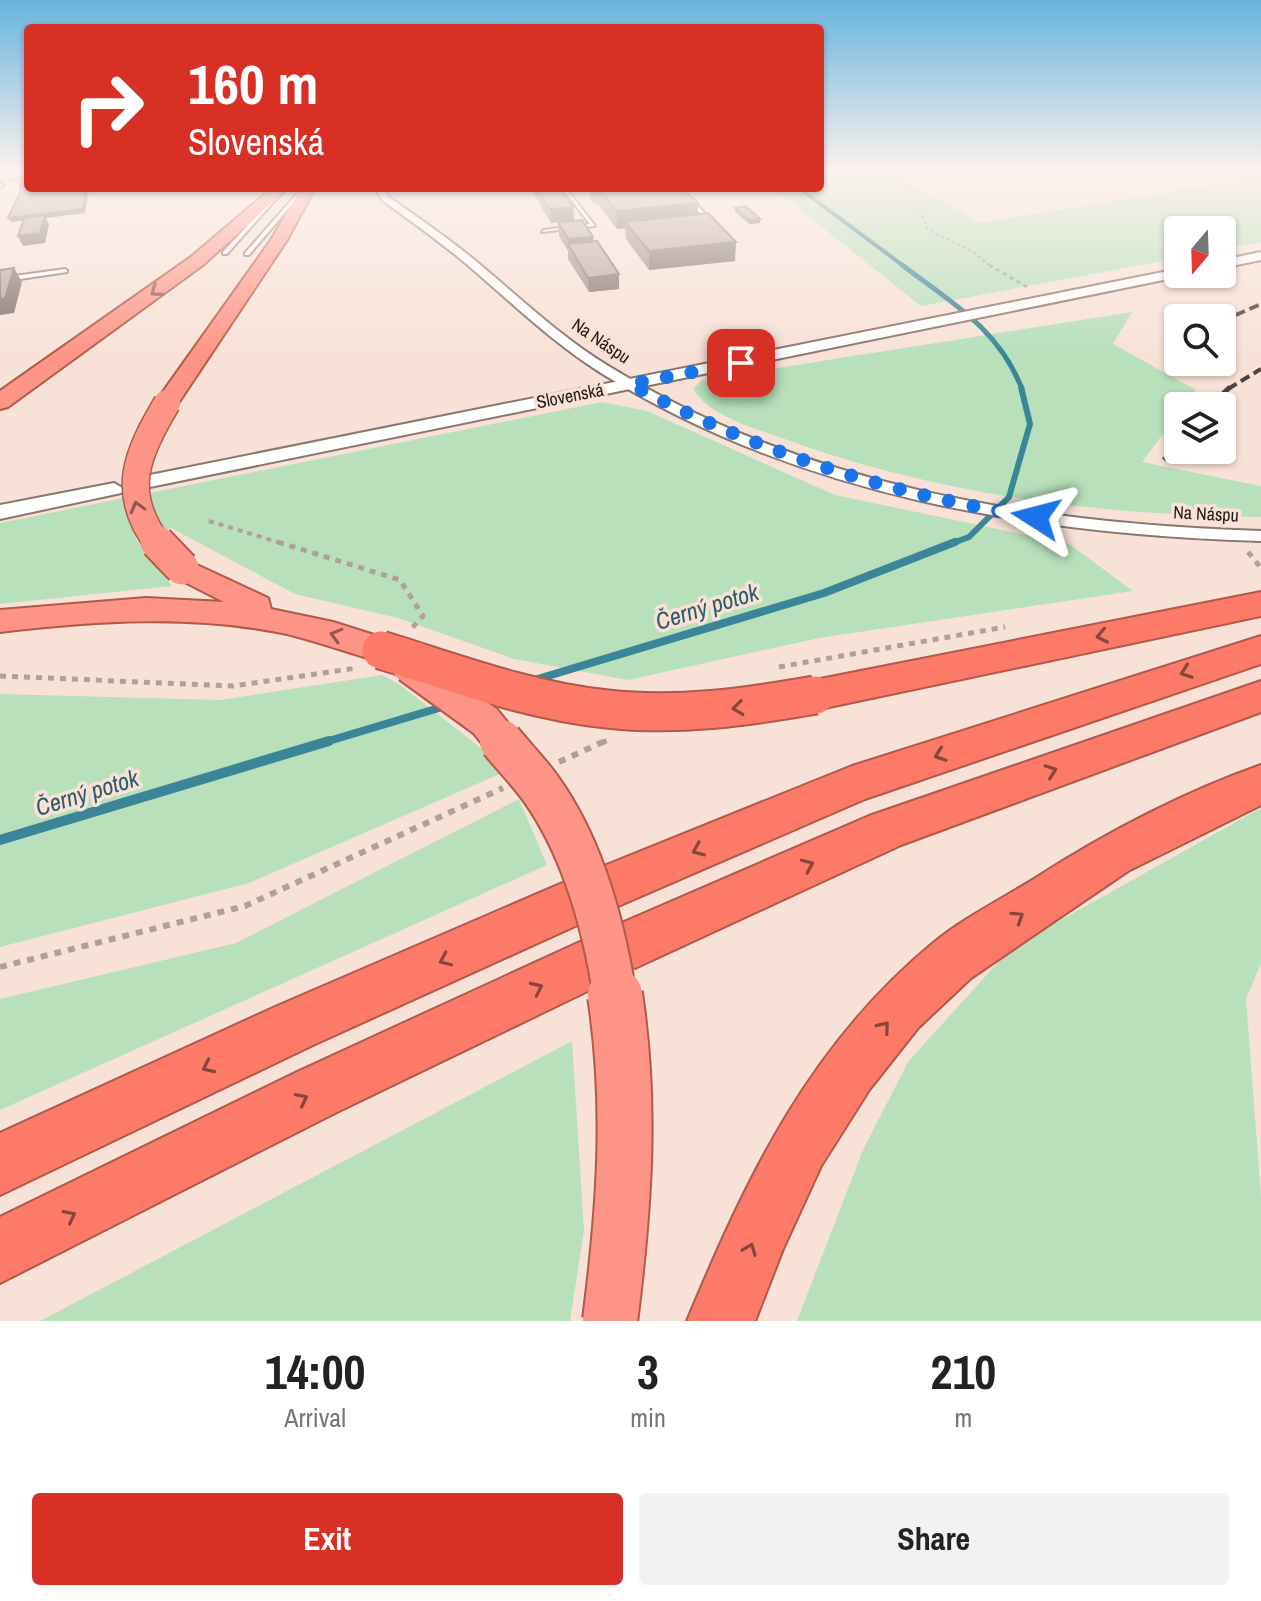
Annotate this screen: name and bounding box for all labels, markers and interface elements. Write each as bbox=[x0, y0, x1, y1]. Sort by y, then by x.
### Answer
text: 160 m bbox=[188, 46, 318, 121]
icon: right bbox=[56, 56, 160, 160]
text: Slovenská bbox=[188, 118, 324, 166]
north arrow bbox=[1164, 216, 1236, 288]
map controls bbox=[1164, 216, 1236, 464]
one-way arrow bbox=[150, 281, 164, 296]
button: search bbox=[1164, 304, 1236, 376]
street label: Na Náspu bbox=[567, 312, 635, 369]
pin bbox=[707, 329, 775, 397]
icon: arrive bbox=[719, 341, 763, 385]
street label: Slovenská bbox=[534, 377, 606, 414]
button: layers bbox=[1164, 392, 1236, 464]
position arrow bbox=[994, 475, 1078, 559]
street label: Na Náspu bbox=[1173, 499, 1239, 528]
one-way arrow bbox=[130, 501, 146, 515]
water label: Černý potok bbox=[651, 575, 763, 637]
one-way arrow bbox=[1096, 627, 1109, 644]
one-way arrow bbox=[330, 628, 343, 644]
one-way arrow bbox=[1180, 663, 1194, 679]
one-way arrow bbox=[731, 699, 745, 716]
one-way arrow bbox=[934, 746, 948, 762]
water label: Černý potok bbox=[31, 761, 143, 823]
one-way arrow bbox=[1043, 764, 1057, 781]
one-way arrow bbox=[692, 840, 706, 856]
one-way arrow bbox=[800, 859, 814, 875]
one-way arrow bbox=[1009, 912, 1024, 927]
one-way arrow bbox=[438, 950, 453, 966]
one-way arrow bbox=[529, 982, 544, 998]
one-way arrow bbox=[874, 1022, 889, 1037]
one-way arrow bbox=[201, 1057, 216, 1073]
one-way arrow bbox=[294, 1094, 309, 1109]
one-way arrow bbox=[61, 1210, 76, 1225]
one-way arrow bbox=[741, 1243, 757, 1257]
text: 14:00 bbox=[265, 1339, 365, 1404]
text: 3 bbox=[637, 1339, 659, 1404]
text: 210 bbox=[931, 1339, 996, 1404]
text: Arrival bbox=[284, 1400, 346, 1435]
text: min bbox=[630, 1400, 666, 1435]
text: m bbox=[955, 1400, 972, 1435]
button: Exit bbox=[32, 1493, 623, 1585]
button: Share bbox=[639, 1493, 1229, 1585]

